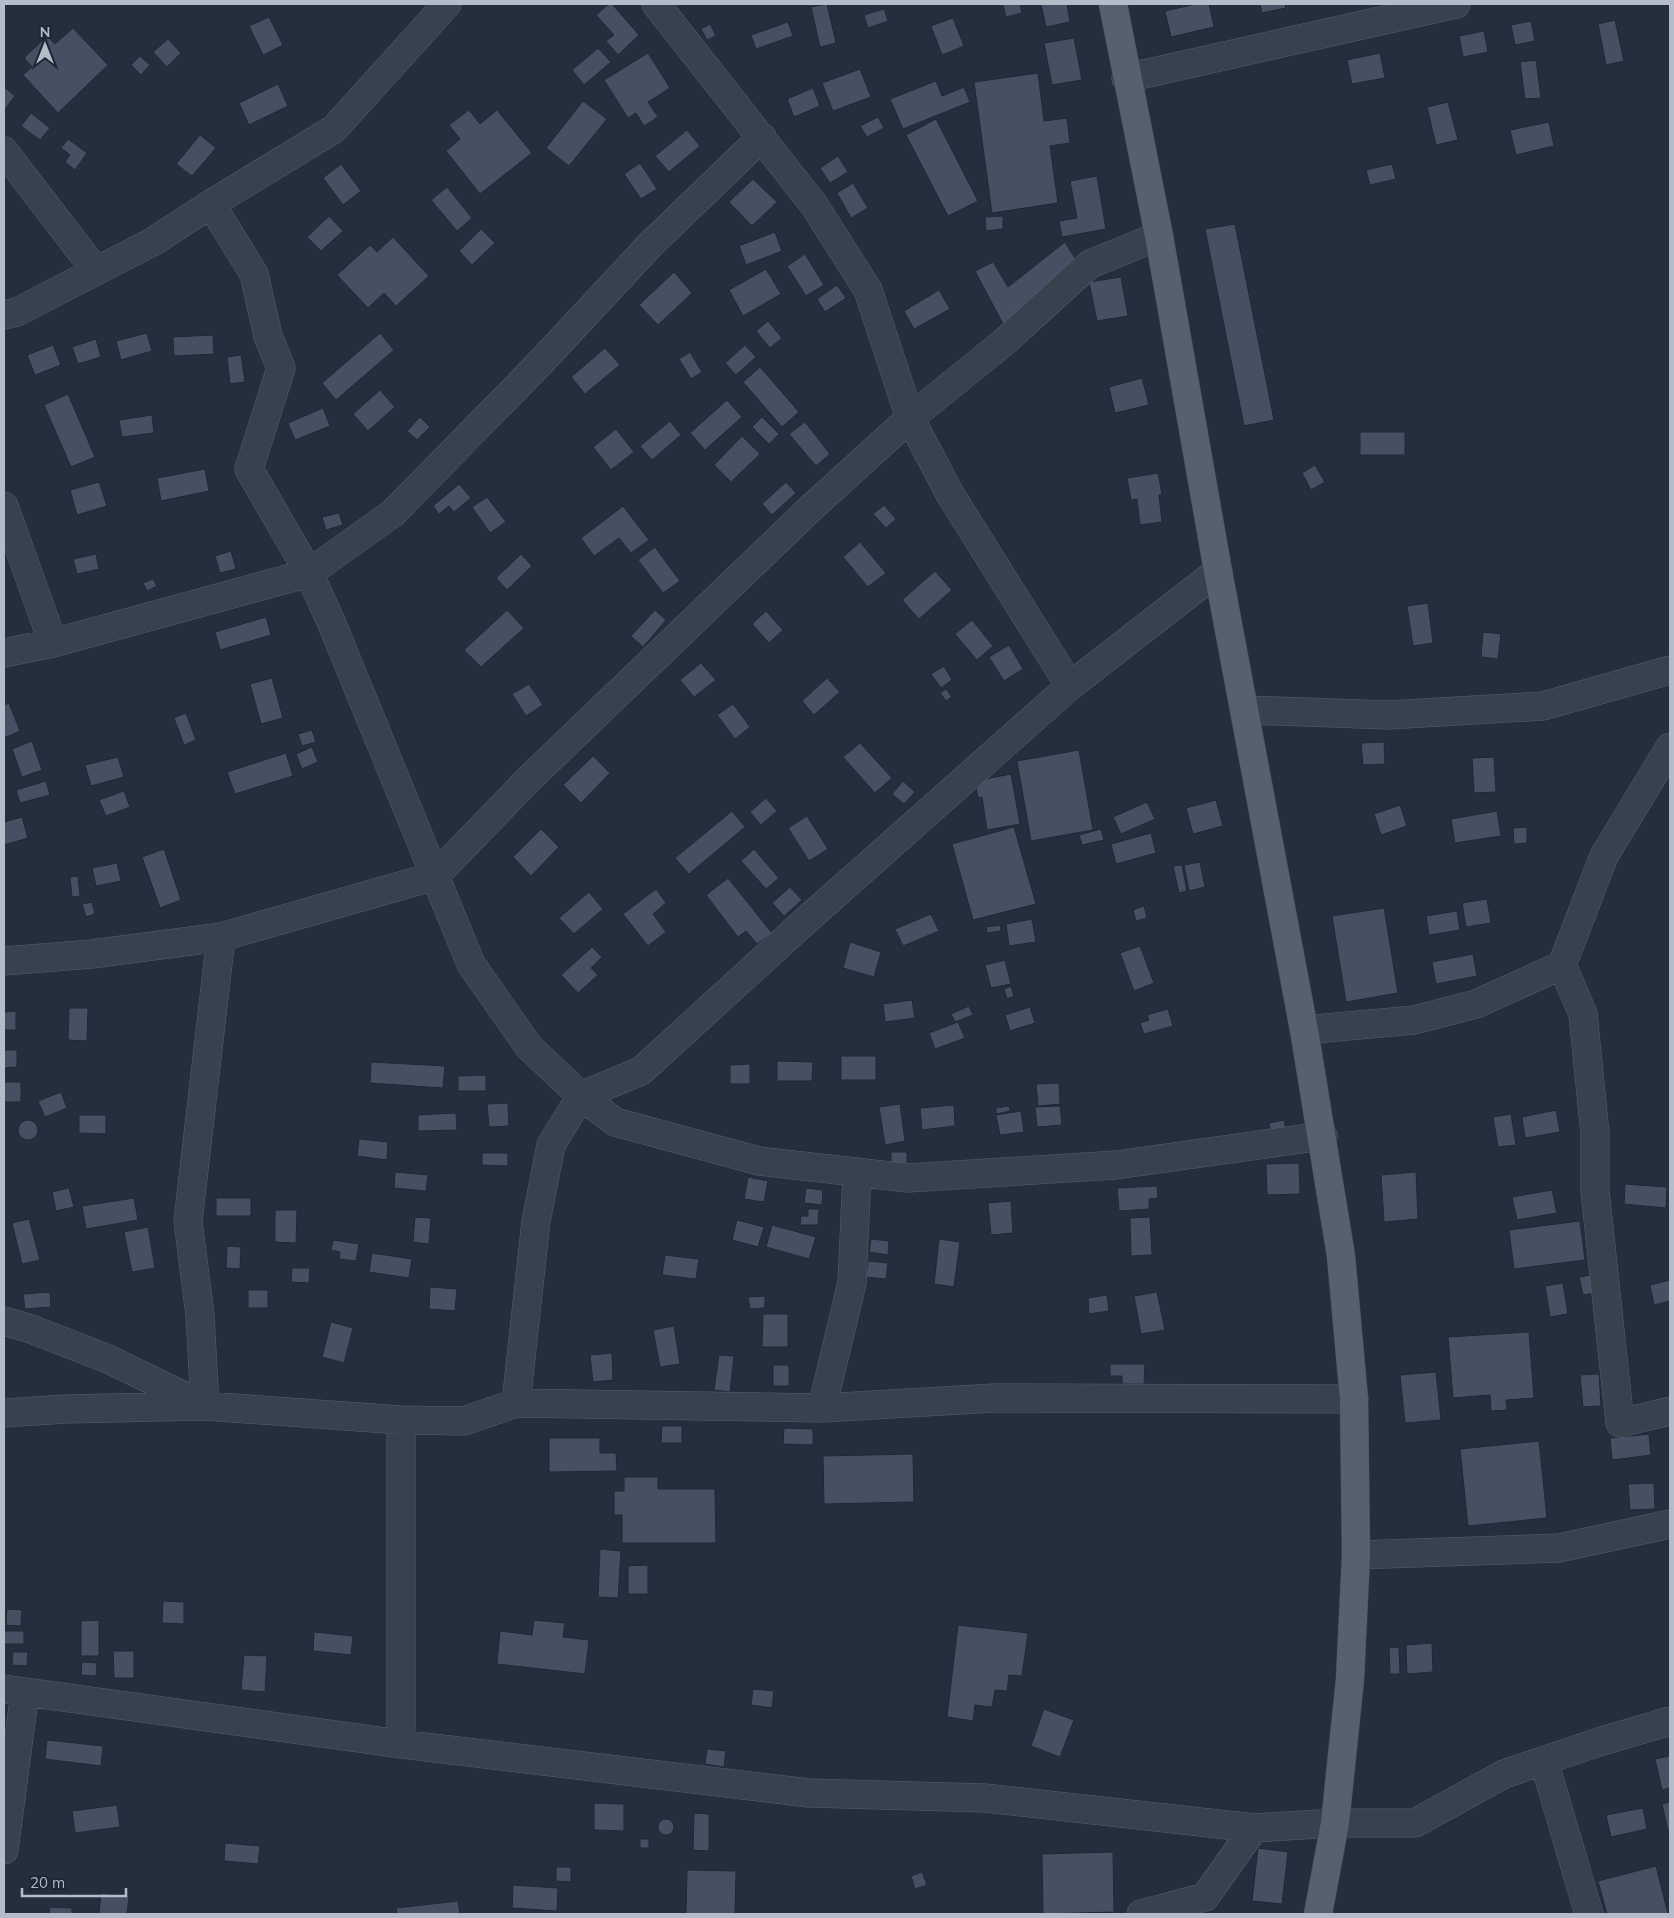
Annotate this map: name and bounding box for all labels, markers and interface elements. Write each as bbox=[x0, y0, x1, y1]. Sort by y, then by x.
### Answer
north arrow bbox=[20, 20, 70, 70]
text: N bbox=[40, 23, 50, 41]
scale bar bbox=[22, 1866, 126, 1898]
text: 20 m bbox=[30, 1873, 65, 1892]

